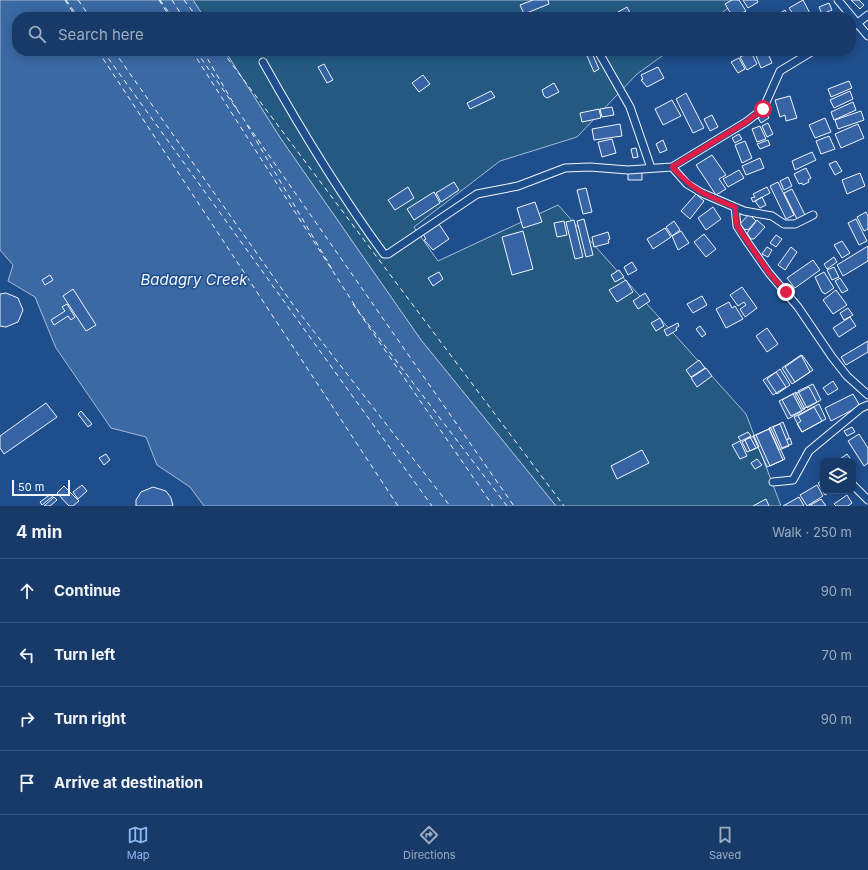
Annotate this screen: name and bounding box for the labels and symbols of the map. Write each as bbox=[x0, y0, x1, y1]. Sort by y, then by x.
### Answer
route start bbox=[754, 100, 772, 118]
water label: Badagry Creek bbox=[140, 270, 248, 289]
route end bbox=[777, 283, 795, 301]
scale bar bbox=[12, 478, 70, 497]

